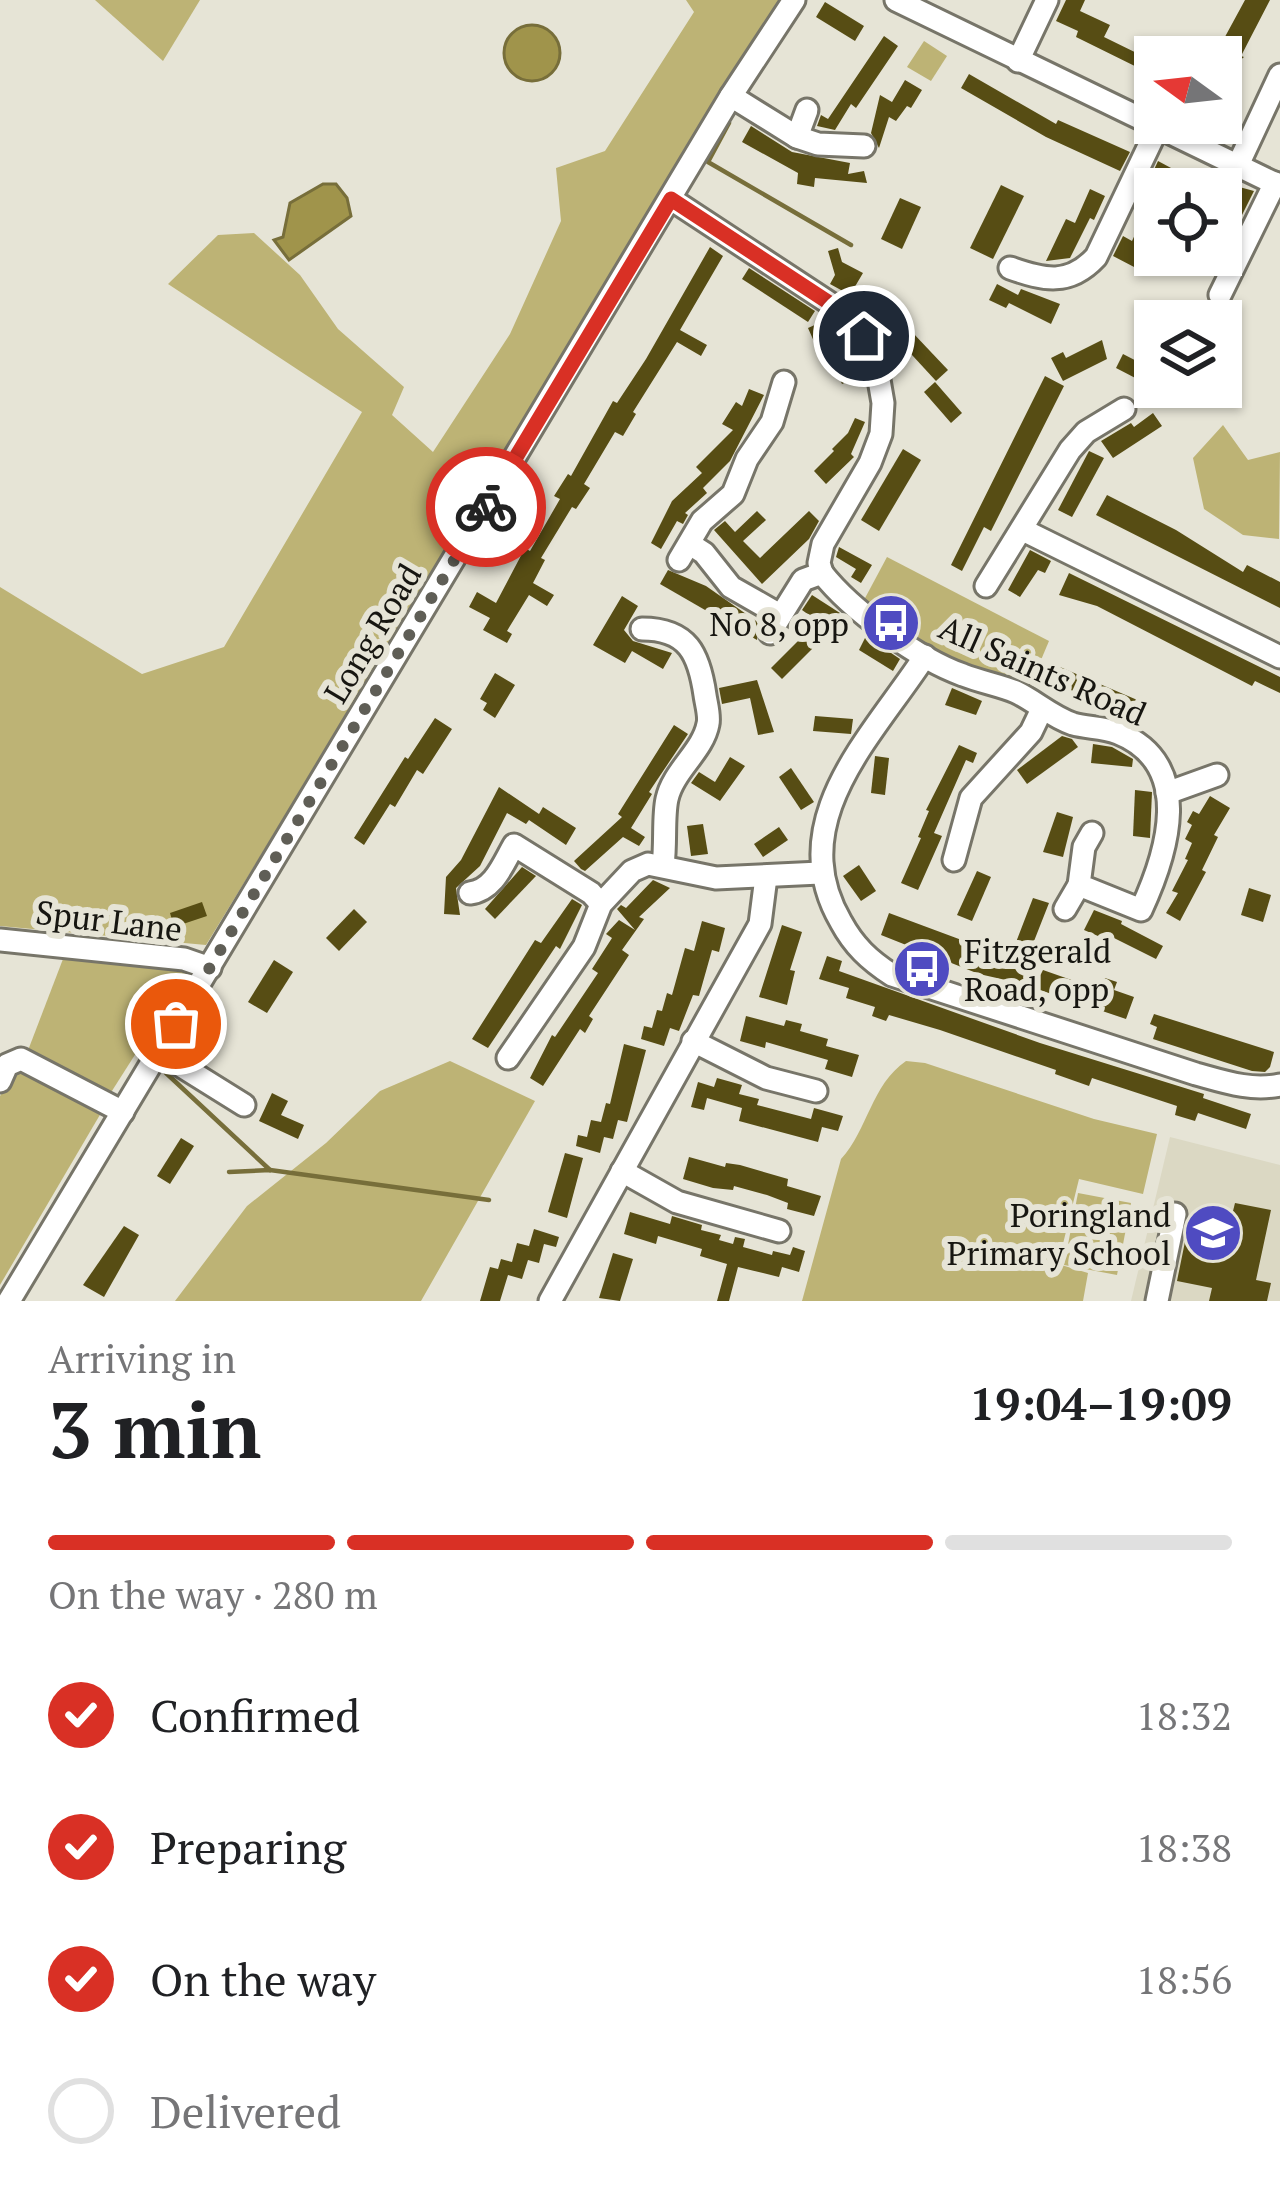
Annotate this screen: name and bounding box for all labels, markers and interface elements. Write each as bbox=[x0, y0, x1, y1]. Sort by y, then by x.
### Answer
north arrow bbox=[1134, 36, 1242, 144]
map controls bbox=[1134, 36, 1242, 408]
button: locate bbox=[1134, 168, 1242, 276]
pin bbox=[813, 285, 915, 387]
button: layers bbox=[1134, 300, 1242, 408]
icon: home bbox=[831, 303, 897, 369]
courier bbox=[426, 447, 546, 567]
icon: bike bbox=[453, 474, 519, 540]
street label: Long Road bbox=[314, 556, 430, 710]
bus stop icon: No 8, opp bbox=[860, 592, 922, 654]
place label: No 8, opp bbox=[709, 602, 849, 645]
street label: All Saints Road bbox=[933, 605, 1153, 735]
street label: Spur Lane bbox=[33, 890, 185, 950]
place label: Fitzgerald Road, opp bbox=[964, 929, 1111, 1010]
bus stop icon: Fitzgerald Road, opp bbox=[891, 938, 953, 1000]
pin bbox=[125, 973, 227, 1075]
icon: bag bbox=[143, 991, 209, 1057]
place label: Poringland Primary School bbox=[947, 1193, 1171, 1274]
school or university icon: Poringland Primary School bbox=[1182, 1202, 1244, 1264]
text: Arriving in bbox=[48, 1332, 236, 1384]
text: 19:04–19:09 bbox=[970, 1373, 1232, 1433]
text: 3 min bbox=[48, 1377, 261, 1480]
text: On the way · 280 m bbox=[48, 1568, 378, 1620]
icon: check bbox=[48, 1682, 114, 1748]
text: Confirmed bbox=[150, 1685, 360, 1745]
text: 18:32 bbox=[1136, 1689, 1232, 1741]
icon: check bbox=[48, 1814, 114, 1880]
text: Preparing bbox=[150, 1817, 346, 1877]
text: 18:38 bbox=[1136, 1821, 1232, 1873]
icon: check bbox=[48, 1946, 114, 2012]
text: On the way bbox=[150, 1949, 376, 2009]
text: 18:56 bbox=[1136, 1953, 1232, 2005]
text: Delivered bbox=[150, 2081, 341, 2141]

